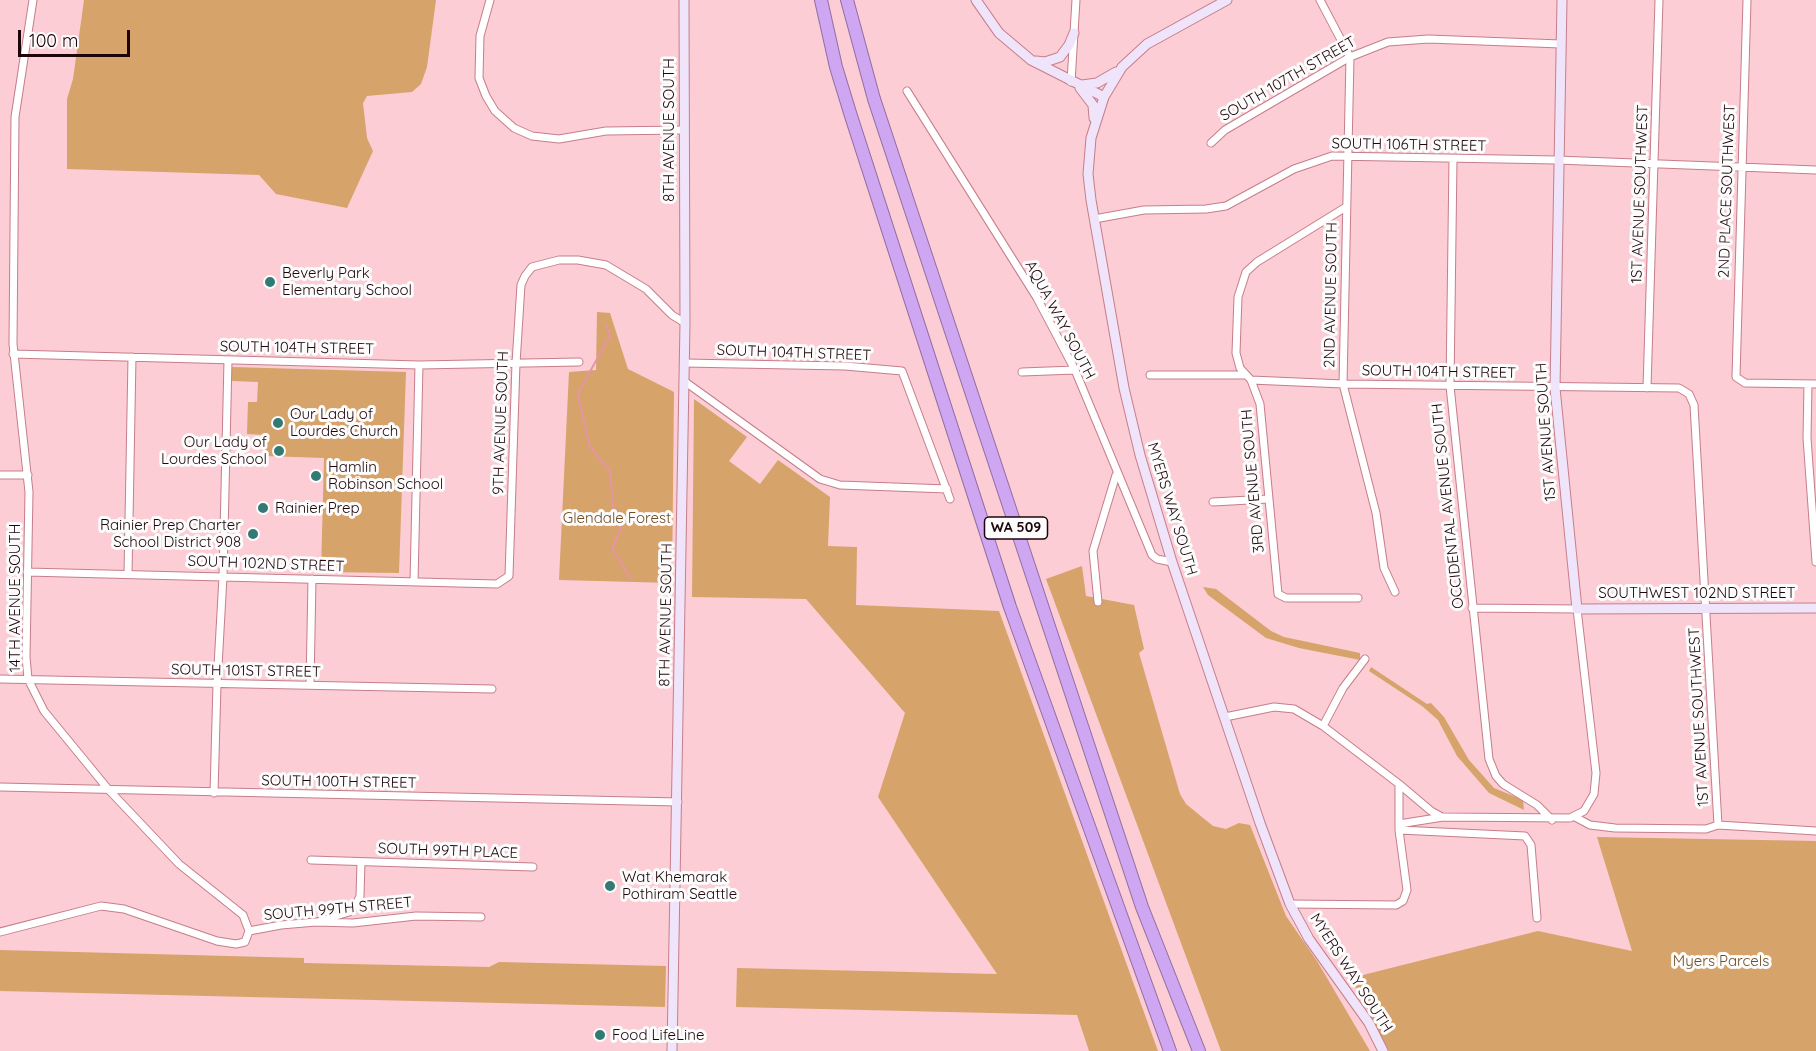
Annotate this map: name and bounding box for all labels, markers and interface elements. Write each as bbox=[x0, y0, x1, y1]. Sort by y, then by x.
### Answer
scale bar bbox=[21, 18, 134, 56]
text: 100 m bbox=[29, 29, 78, 52]
street label: SOUTH 107TH STREET bbox=[1217, 33, 1359, 125]
street label: 8TH AVENUE SOUTH bbox=[660, 58, 678, 202]
street label: 1ST AVENUE SOUTHWEST bbox=[1628, 104, 1652, 284]
street label: 2ND PLACE SOUTHWEST bbox=[1715, 104, 1739, 278]
street label: SOUTH 106TH STREET bbox=[1331, 135, 1487, 155]
street label: 2ND AVENUE SOUTH bbox=[1321, 222, 1341, 368]
street label: AQUA WAY SOUTH bbox=[1021, 258, 1099, 382]
place label: Beverly Park Elementary School bbox=[282, 264, 412, 299]
marker: Beverly Park Elementary School bbox=[263, 275, 277, 289]
street label: SOUTH 104TH STREET bbox=[220, 338, 374, 358]
street label: SOUTH 104TH STREET bbox=[716, 341, 872, 365]
street label: 9TH AVENUE SOUTH bbox=[489, 351, 513, 495]
street label: SOUTH 104TH STREET bbox=[1362, 362, 1516, 382]
street label: 1ST AVENUE SOUTH bbox=[1532, 362, 1560, 502]
street label: OCCIDENTAL AVENUE SOUTH bbox=[1428, 402, 1468, 610]
place label: Our Lady of Lourdes Church bbox=[290, 405, 398, 440]
street label: 3RD AVENUE SOUTH bbox=[1238, 408, 1268, 554]
marker: Our Lady of Lourdes Church bbox=[271, 416, 285, 430]
place label: Our Lady of Lourdes School bbox=[161, 433, 267, 468]
street label: MYERS WAY SOUTH bbox=[1143, 440, 1201, 578]
marker: Our Lady of Lourdes School bbox=[272, 444, 286, 458]
place label: Hamlin Robinson School bbox=[328, 458, 443, 493]
marker: Hamlin Robinson School bbox=[309, 469, 323, 483]
place label: Rainier Prep bbox=[275, 499, 360, 517]
marker: Rainier Prep bbox=[256, 501, 270, 515]
park label: Glendale Forest bbox=[563, 509, 671, 527]
place label: Rainier Prep Charter School District 908 bbox=[100, 516, 241, 551]
road number: WA 509 bbox=[984, 517, 1048, 539]
street label: 14TH AVENUE SOUTH bbox=[6, 524, 24, 672]
marker: Rainier Prep Charter School District 908 bbox=[246, 527, 260, 541]
street label: 8TH AVENUE SOUTH bbox=[656, 543, 676, 687]
street label: SOUTH 102ND STREET bbox=[187, 552, 345, 576]
street label: SOUTHWEST 102ND STREET bbox=[1598, 584, 1796, 602]
street label: 1ST AVENUE SOUTHWEST bbox=[1685, 627, 1713, 807]
street label: SOUTH 101ST STREET bbox=[171, 661, 321, 681]
street label: SOUTH 100TH STREET bbox=[261, 772, 417, 792]
street label: SOUTH 99TH PLACE bbox=[378, 840, 518, 862]
place label: Wat Khemarak Pothiram Seattle bbox=[622, 868, 737, 903]
marker: Wat Khemarak Pothiram Seattle bbox=[603, 879, 617, 893]
street label: SOUTH 99TH STREET bbox=[263, 894, 413, 924]
street label: MYERS WAY SOUTH bbox=[1306, 910, 1396, 1036]
park label: Myers Parcels bbox=[1673, 952, 1769, 970]
place label: Food LifeLine bbox=[612, 1026, 704, 1044]
marker: Food LifeLine bbox=[593, 1028, 607, 1042]

